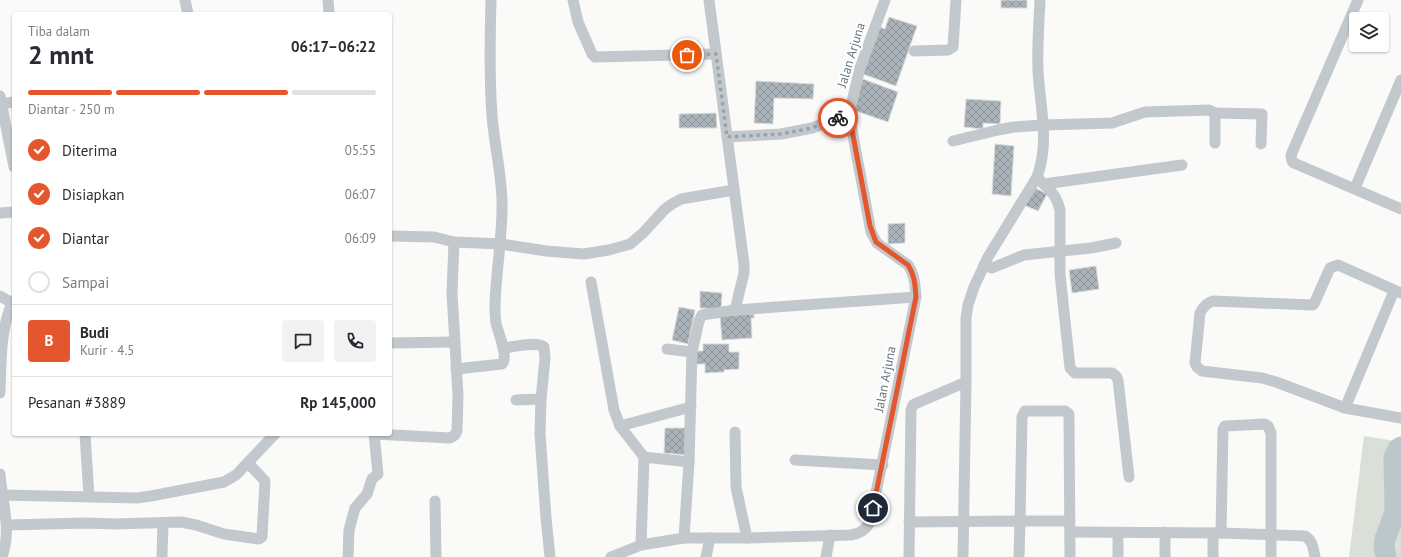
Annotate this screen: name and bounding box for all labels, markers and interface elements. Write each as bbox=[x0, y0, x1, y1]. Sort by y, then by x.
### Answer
map controls bbox=[1349, 12, 1389, 52]
button: layers bbox=[1349, 12, 1389, 52]
street label: Jalan Arjuna bbox=[833, 21, 869, 90]
text: Tiba dalam bbox=[28, 23, 90, 40]
text: 06:17–06:22 bbox=[291, 37, 376, 56]
text: 2 mnt bbox=[28, 38, 94, 71]
pin bbox=[670, 38, 704, 72]
icon: bag bbox=[676, 44, 698, 66]
courier bbox=[818, 98, 858, 138]
text: Diantar · 250 m bbox=[28, 101, 115, 118]
icon: bike bbox=[827, 107, 849, 129]
icon: check bbox=[28, 139, 50, 161]
text: Diterima bbox=[62, 141, 117, 160]
text: 05:55 bbox=[345, 142, 376, 159]
icon: check bbox=[28, 183, 50, 205]
text: Disiapkan bbox=[62, 185, 125, 204]
text: 06:07 bbox=[345, 186, 376, 203]
icon: check bbox=[28, 227, 50, 249]
text: Diantar bbox=[62, 229, 109, 248]
text: 06:09 bbox=[345, 230, 376, 247]
text: Sampai bbox=[62, 273, 109, 292]
button: chat bbox=[282, 320, 324, 362]
button: phone bbox=[334, 320, 376, 362]
text: Budi bbox=[80, 323, 109, 342]
text: B bbox=[45, 331, 53, 350]
text: Kurir · 4.5 bbox=[80, 342, 134, 359]
street label: Jalan Arjuna bbox=[870, 345, 900, 414]
text: Pesanan #3889 bbox=[28, 393, 126, 412]
text: Rp 145,000 bbox=[300, 393, 376, 412]
pin bbox=[856, 491, 890, 525]
icon: home bbox=[862, 497, 884, 519]

